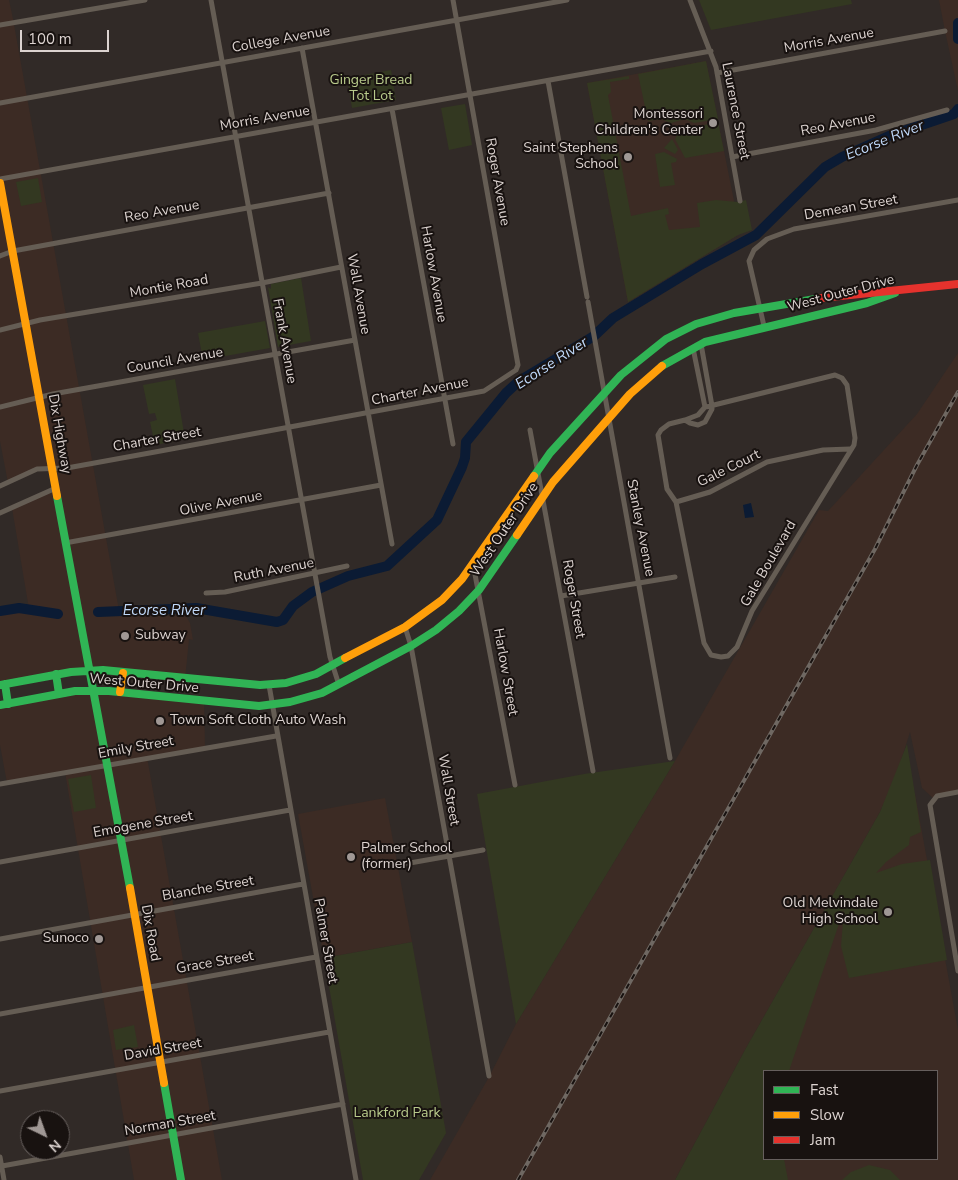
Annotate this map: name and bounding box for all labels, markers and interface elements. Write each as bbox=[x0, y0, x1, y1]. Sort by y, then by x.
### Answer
scale bar bbox=[22, 20, 111, 52]
street label: College Avenue bbox=[231, 23, 331, 57]
street label: Morris Avenue bbox=[783, 25, 875, 57]
text: 100 m bbox=[28, 29, 72, 49]
street label: Laurence Street bbox=[717, 61, 753, 161]
park label: Ginger Bread Tot Lot bbox=[329, 73, 413, 105]
street label: Morris Avenue bbox=[219, 103, 311, 135]
place label: Montessori Children's Center bbox=[595, 107, 703, 140]
street label: Reo Avenue bbox=[799, 110, 877, 140]
marker: Montessori Children's Center bbox=[707, 117, 719, 129]
water label: Ecorse River bbox=[843, 117, 927, 165]
street label: Roger Avenue bbox=[481, 137, 513, 227]
place label: Saint Stephens School bbox=[523, 141, 618, 174]
marker: Saint Stephens School bbox=[622, 151, 634, 163]
street label: Demean Street bbox=[803, 192, 899, 224]
street label: Reo Avenue bbox=[123, 197, 201, 227]
street label: Harlow Avenue bbox=[416, 224, 450, 324]
street label: Wall Avenue bbox=[343, 252, 373, 336]
street label: Montie Road bbox=[128, 272, 210, 302]
street label: West Outer Drive bbox=[786, 272, 896, 316]
street label: Frank Avenue bbox=[268, 297, 300, 385]
water label: Ecorse River bbox=[512, 334, 592, 394]
street label: Council Avenue bbox=[125, 344, 225, 378]
street label: Charter Avenue bbox=[370, 374, 470, 410]
street label: Dix Highway bbox=[44, 393, 74, 475]
street label: Charter Street bbox=[112, 424, 202, 456]
street label: Gale Court bbox=[695, 447, 763, 491]
street label: Stanley Avenue bbox=[622, 478, 658, 578]
street label: West Outer Drive bbox=[467, 480, 543, 580]
street label: Olive Avenue bbox=[178, 488, 264, 520]
street label: Gale Boulevard bbox=[738, 518, 800, 610]
street label: Ruth Avenue bbox=[232, 555, 316, 587]
street label: Roger Street bbox=[558, 558, 588, 640]
water label: Ecorse River bbox=[123, 602, 205, 620]
street label: Harlow Street bbox=[489, 627, 521, 717]
place label: Subway bbox=[135, 628, 186, 644]
marker: Subway bbox=[119, 630, 131, 642]
street label: West Outer Drive bbox=[89, 671, 199, 697]
place label: Town Soft Cloth Auto Wash bbox=[170, 713, 346, 729]
marker: Town Soft Cloth Auto Wash bbox=[154, 715, 166, 727]
street label: Emily Street bbox=[97, 733, 175, 763]
street label: Wall Street bbox=[433, 753, 463, 827]
street label: Emogene Street bbox=[92, 808, 194, 842]
place label: Palmer School (former) bbox=[361, 841, 452, 874]
marker: Palmer School (former) bbox=[345, 851, 357, 863]
street label: Blanche Street bbox=[161, 873, 255, 905]
place label: Old Melvindale High School bbox=[783, 896, 878, 929]
street label: Palmer Street bbox=[309, 897, 341, 985]
street label: Dix Road bbox=[137, 903, 163, 963]
marker: Old Melvindale High School bbox=[882, 906, 894, 918]
place label: Sunoco bbox=[43, 931, 89, 947]
marker: Sunoco bbox=[93, 933, 105, 945]
street label: Grace Street bbox=[175, 948, 255, 978]
street label: David Street bbox=[123, 1035, 203, 1065]
legend bbox=[763, 1070, 938, 1160]
text: Fast bbox=[810, 1080, 838, 1100]
text: Slow bbox=[810, 1105, 844, 1125]
park label: Lankford Park bbox=[354, 1106, 440, 1122]
street label: Norman Street bbox=[123, 1108, 217, 1140]
north arrow bbox=[20, 1110, 70, 1160]
text: Jam bbox=[810, 1130, 836, 1150]
text: N bbox=[44, 1135, 65, 1156]

